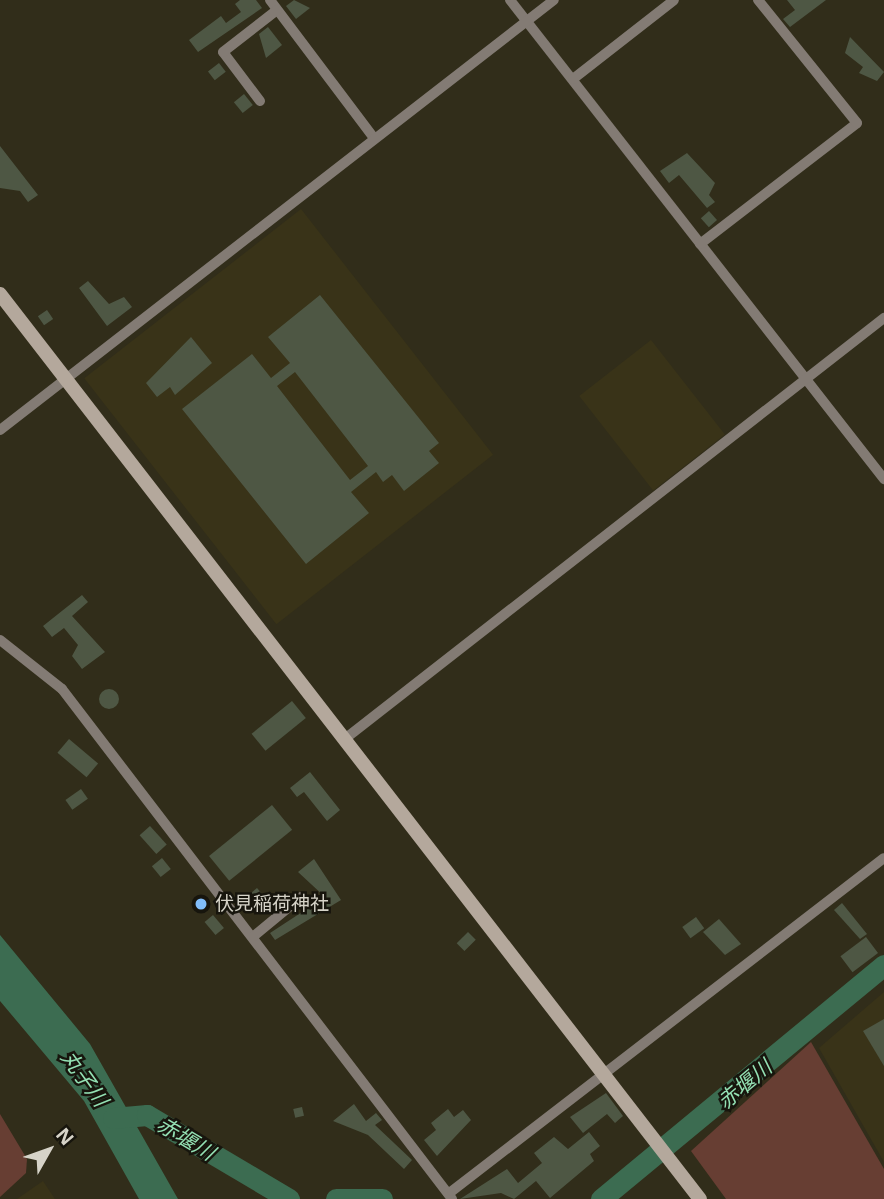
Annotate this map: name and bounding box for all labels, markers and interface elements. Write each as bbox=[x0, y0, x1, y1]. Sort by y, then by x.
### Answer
place label: 伏見稲荷神社 bbox=[215, 893, 329, 915]
marker: 伏見稲荷神社 bbox=[193, 896, 209, 912]
water label: 丸子川 bbox=[56, 1045, 114, 1111]
water label: 赤堰川 bbox=[712, 1054, 776, 1114]
water label: 赤堰川 bbox=[153, 1111, 219, 1165]
north arrow bbox=[14, 1115, 84, 1185]
text: N bbox=[50, 1122, 80, 1151]

